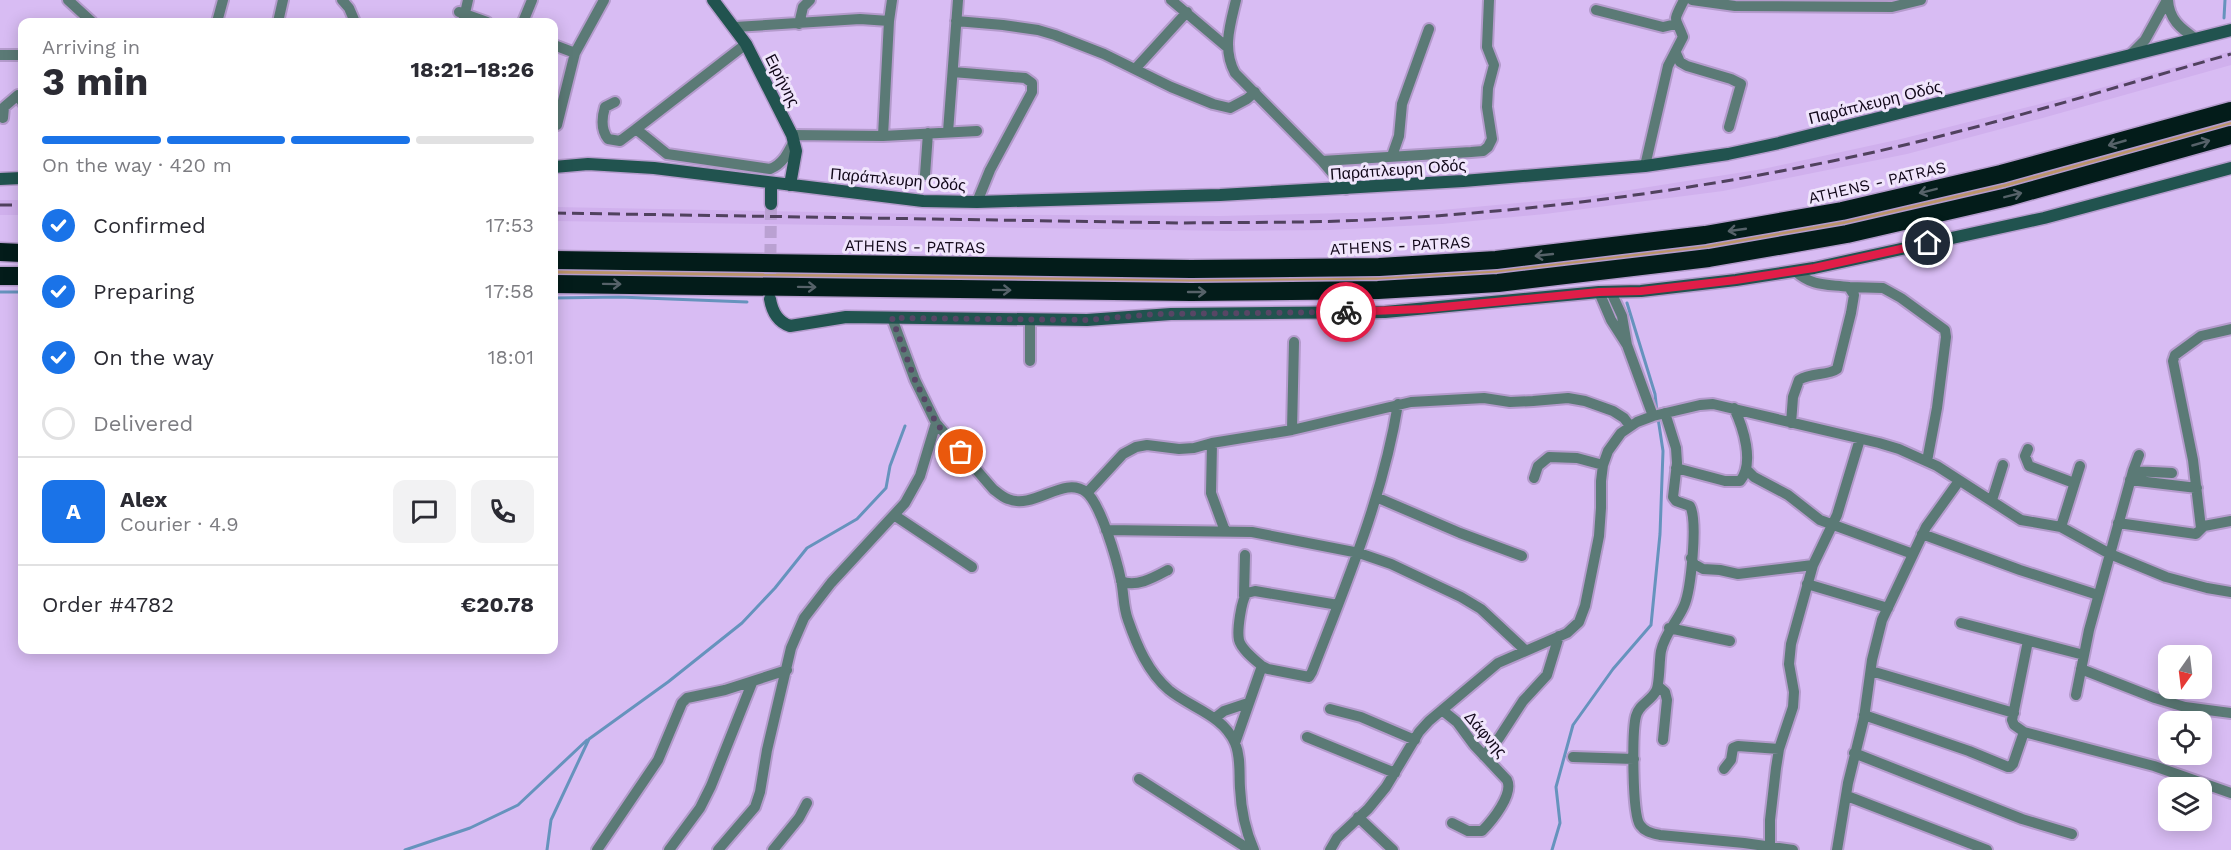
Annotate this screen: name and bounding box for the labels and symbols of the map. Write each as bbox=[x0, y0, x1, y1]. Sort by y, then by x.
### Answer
street label: Ειρήνης bbox=[761, 51, 804, 110]
street label: Παράπλευρη Οδός bbox=[1807, 77, 1944, 128]
one-way arrow bbox=[2192, 137, 2211, 149]
one-way arrow bbox=[2108, 138, 2127, 149]
street label: Παράπλευρη Οδός bbox=[1329, 155, 1467, 184]
street label: ATHENS - PATRAS bbox=[1806, 157, 1948, 208]
street label: Παράπλευρη Οδός bbox=[829, 164, 967, 195]
one-way arrow bbox=[1919, 186, 1938, 198]
one-way arrow bbox=[2004, 189, 2023, 200]
pin bbox=[1902, 217, 1953, 268]
one-way arrow bbox=[1728, 224, 1748, 235]
street label: ATHENS - PATRAS bbox=[1329, 232, 1471, 259]
street label: ATHENS - PATRAS bbox=[844, 236, 986, 257]
one-way arrow bbox=[1534, 249, 1554, 260]
one-way arrow bbox=[601, 279, 621, 290]
one-way arrow bbox=[796, 281, 816, 293]
courier bbox=[1316, 282, 1376, 342]
one-way arrow bbox=[991, 284, 1011, 296]
one-way arrow bbox=[1186, 286, 1206, 298]
pin bbox=[935, 426, 986, 477]
north arrow bbox=[2158, 645, 2212, 699]
street label: Δάφνης bbox=[1460, 707, 1511, 762]

